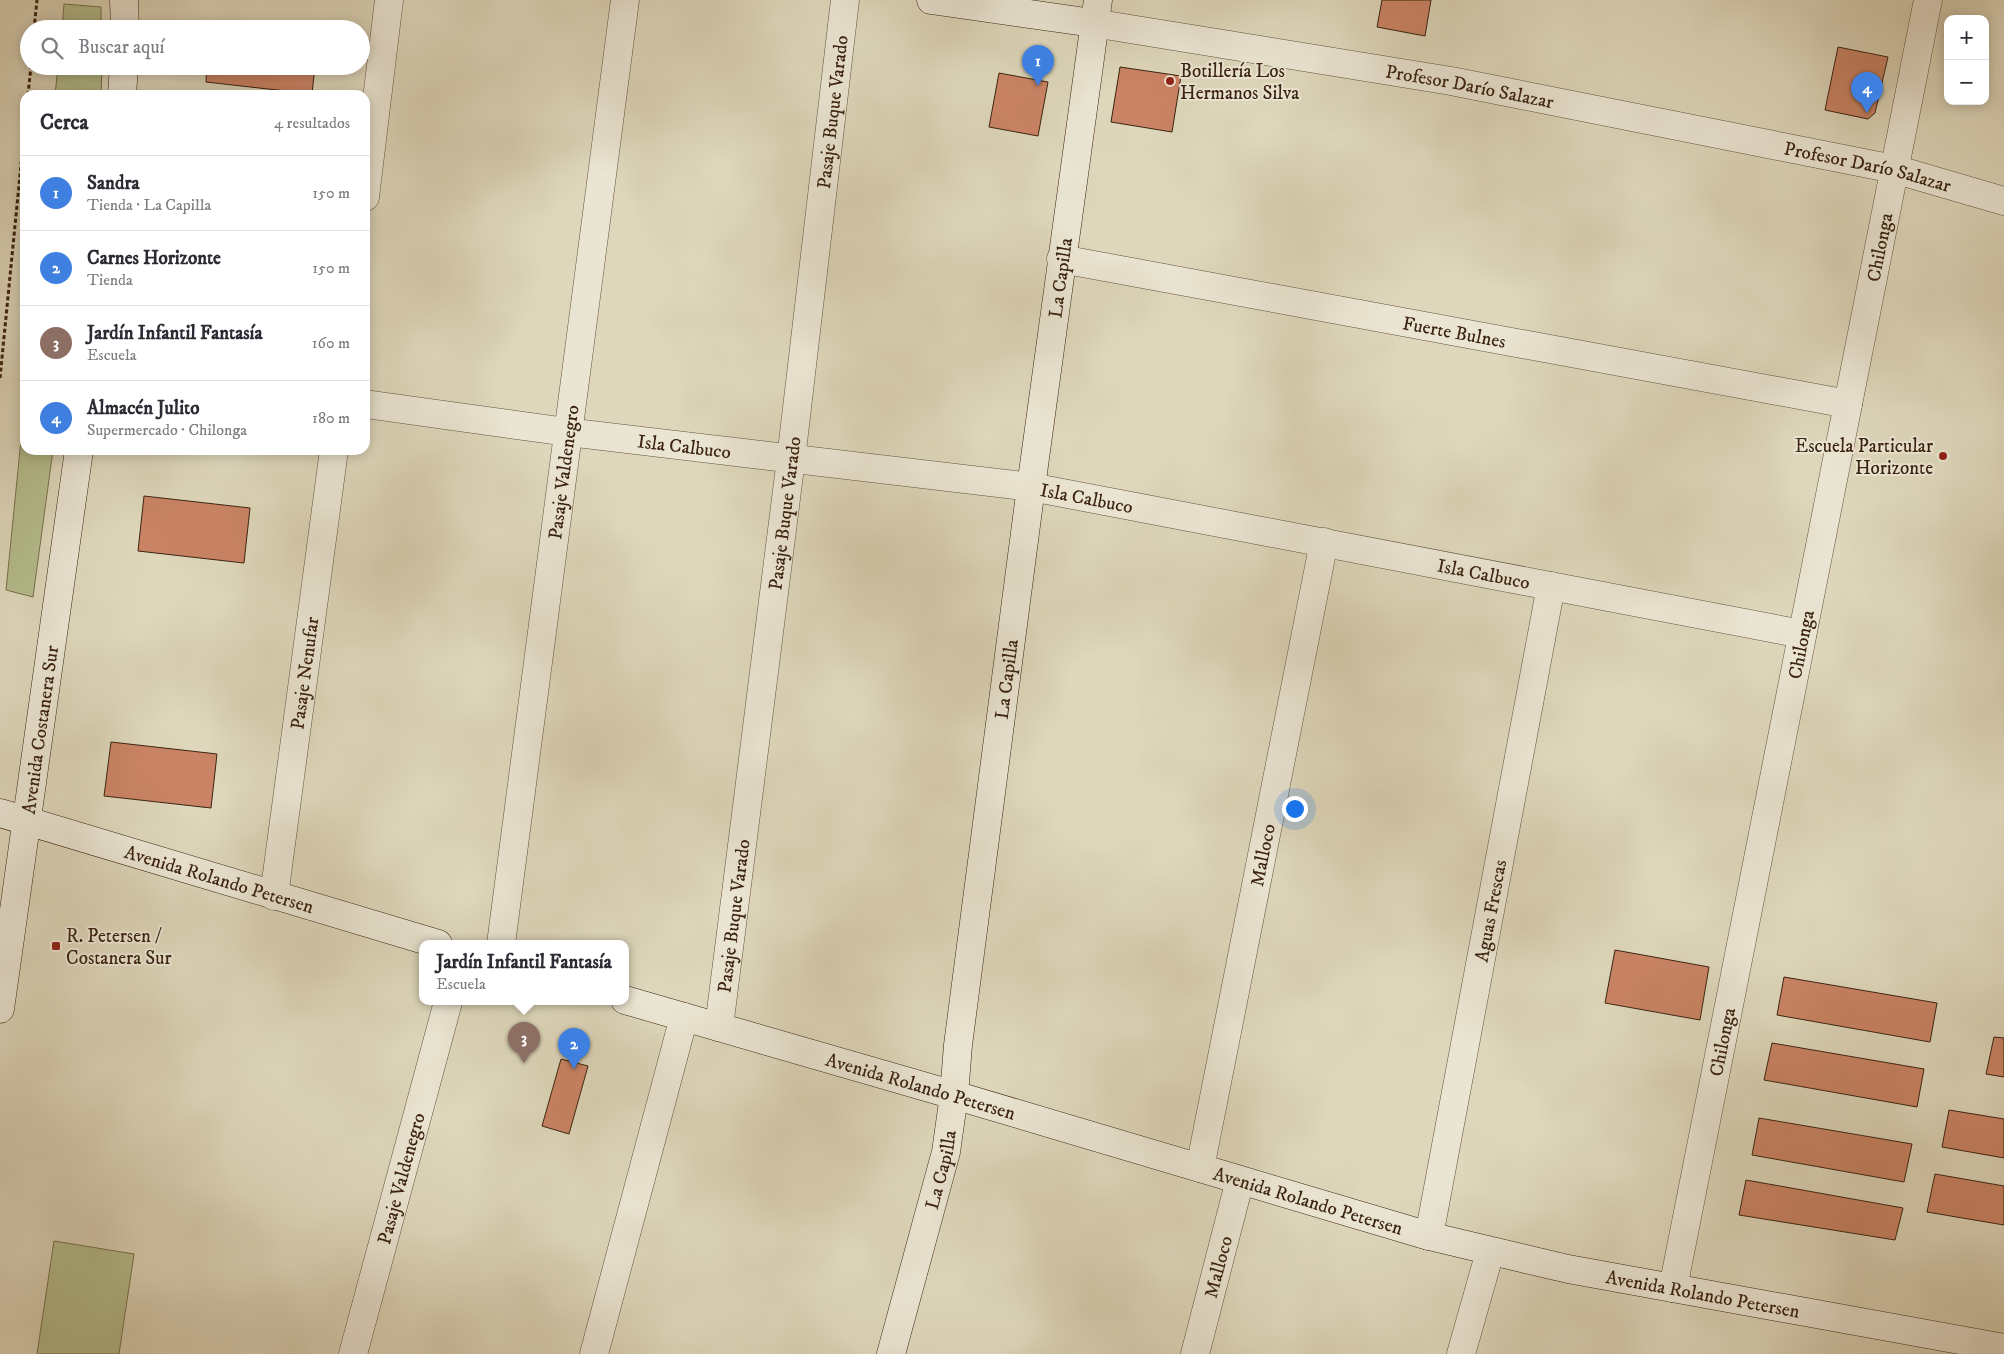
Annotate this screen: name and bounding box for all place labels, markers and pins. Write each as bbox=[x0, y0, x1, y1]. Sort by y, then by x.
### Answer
pin: 1 bbox=[1022, 45, 1054, 86]
place label: Botillería Los Hermanos Silva bbox=[1180, 60, 1299, 105]
pin: 4 bbox=[1851, 72, 1883, 113]
marker: Botillería Los Hermanos Silva bbox=[1164, 75, 1176, 87]
place label: Escuela Particular Horizonte bbox=[1795, 435, 1933, 480]
marker: Escuela Particular Horizonte bbox=[1937, 450, 1949, 462]
place label: R. Petersen / Costanera Sur bbox=[66, 925, 172, 970]
marker: R. Petersen / Costanera Sur bbox=[50, 940, 62, 952]
pin: 3 bbox=[508, 1022, 540, 1063]
pin: 2 bbox=[558, 1028, 590, 1069]

